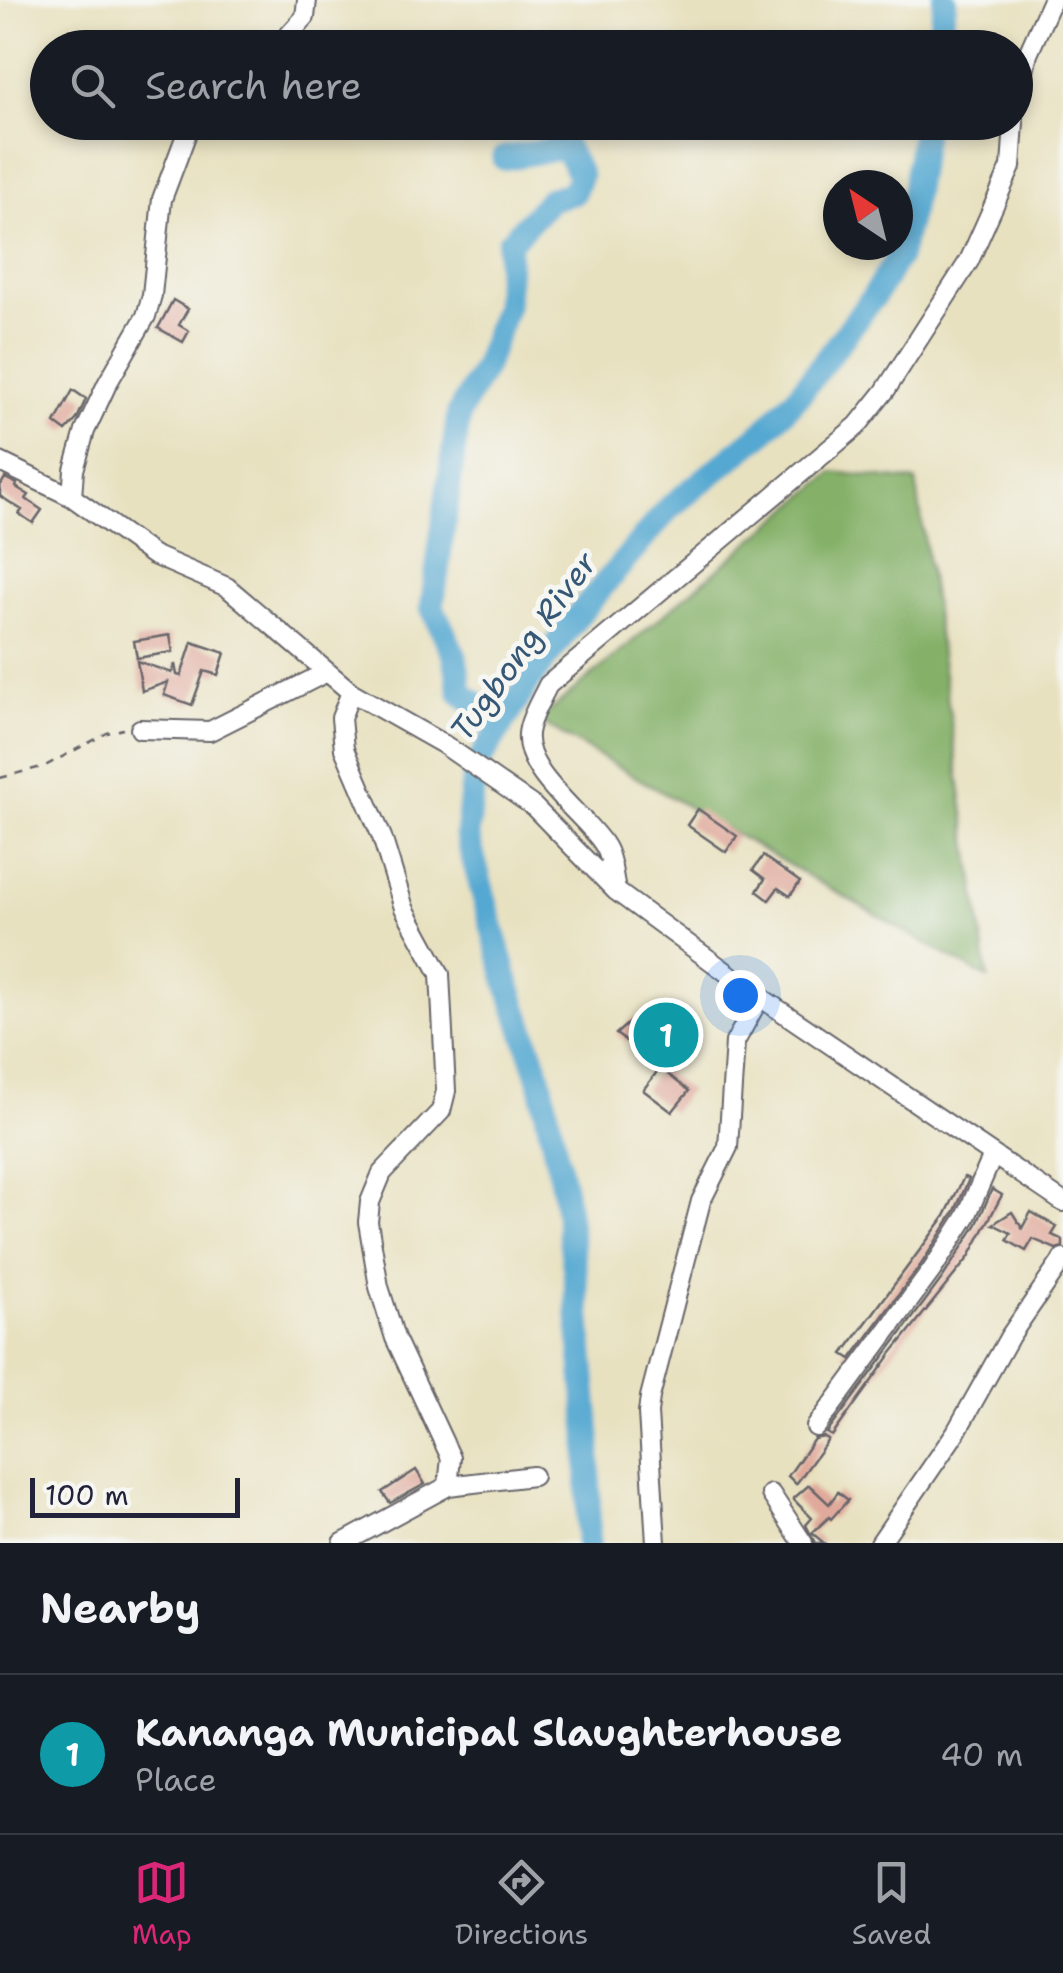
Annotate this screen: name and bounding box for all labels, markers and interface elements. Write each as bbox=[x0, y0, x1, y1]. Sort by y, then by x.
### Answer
search box bbox=[30, 30, 1033, 140]
icon: search bbox=[65, 58, 120, 113]
text: Search here bbox=[145, 60, 362, 111]
north arrow bbox=[823, 170, 913, 260]
water label: Tugbong River bbox=[440, 542, 607, 749]
your location bbox=[715, 970, 766, 1021]
pin: 1 bbox=[634, 998, 698, 1072]
scale bar bbox=[30, 1473, 240, 1518]
text: 100 m bbox=[45, 1476, 129, 1514]
text: Nearby bbox=[40, 1580, 200, 1636]
text: Kananga Municipal Slaughterhouse bbox=[135, 1707, 842, 1758]
text: 1 bbox=[65, 1733, 80, 1776]
text: 40 m bbox=[940, 1733, 1023, 1776]
text: Place bbox=[135, 1758, 217, 1801]
tab: Map bbox=[132, 1855, 192, 1953]
tab: Directions bbox=[455, 1855, 588, 1953]
tab: Saved bbox=[852, 1855, 931, 1953]

